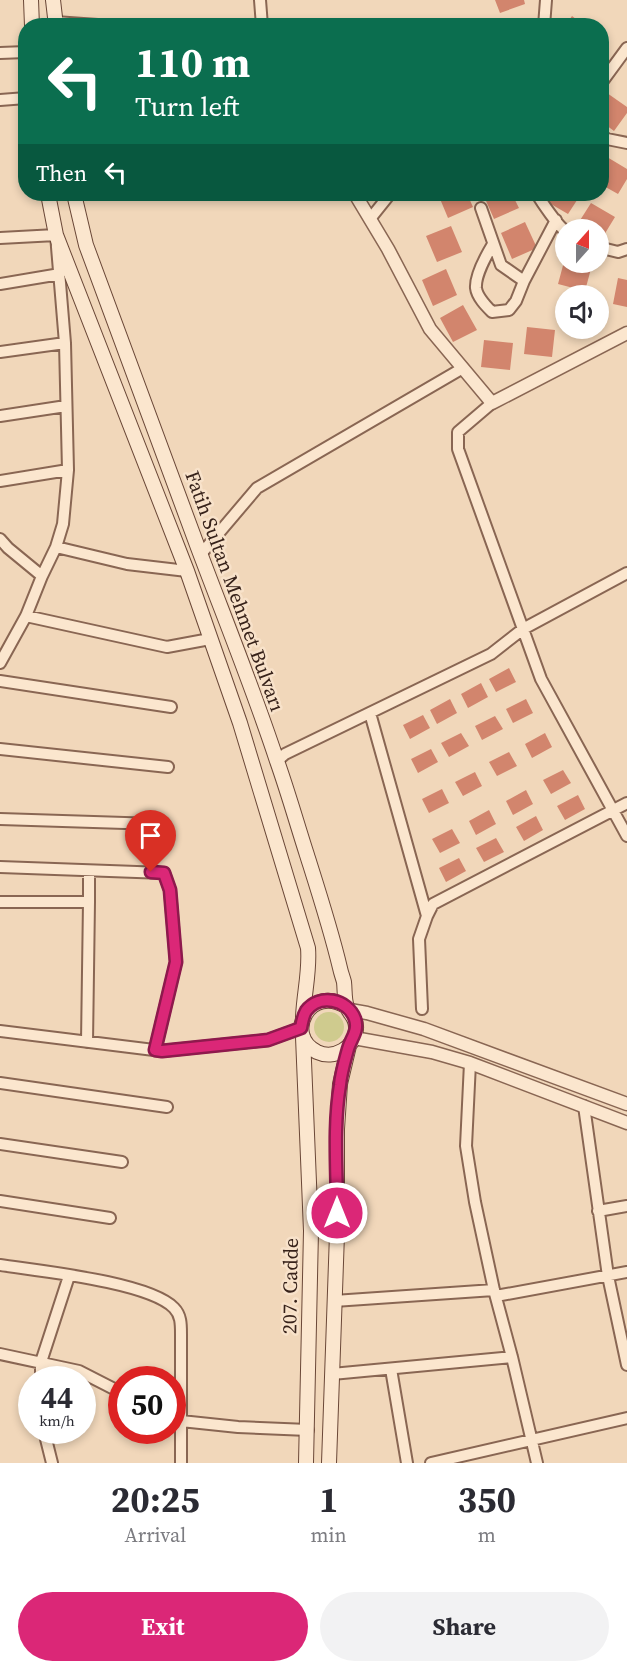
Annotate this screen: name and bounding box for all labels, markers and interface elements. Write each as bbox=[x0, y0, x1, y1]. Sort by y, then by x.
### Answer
text: 110 m bbox=[135, 33, 250, 91]
icon: left bbox=[36, 42, 114, 120]
text: Turn left bbox=[135, 88, 239, 125]
icon: left bbox=[99, 156, 132, 189]
text: Then bbox=[36, 158, 87, 188]
north arrow bbox=[555, 219, 609, 273]
map controls bbox=[555, 219, 609, 339]
button: sound bbox=[555, 285, 609, 339]
street label: Fatih Sultan Mehmet Bulvarı bbox=[178, 467, 292, 715]
pin bbox=[125, 810, 176, 872]
icon: arrive bbox=[134, 819, 167, 852]
position arrow bbox=[305, 1181, 369, 1245]
street label: 207. Cadde bbox=[275, 1238, 305, 1334]
speed limit sign: 50 bbox=[108, 1366, 186, 1444]
text: 44 bbox=[41, 1377, 73, 1418]
text: km/h bbox=[39, 1410, 75, 1431]
text: 20:25 bbox=[111, 1475, 200, 1524]
text: 1 bbox=[319, 1475, 338, 1524]
text: 350 bbox=[458, 1475, 516, 1524]
text: Arrival bbox=[124, 1521, 186, 1549]
text: min bbox=[311, 1521, 347, 1549]
text: m bbox=[478, 1521, 496, 1549]
button: Exit bbox=[18, 1592, 308, 1661]
button: Share bbox=[320, 1592, 609, 1661]

